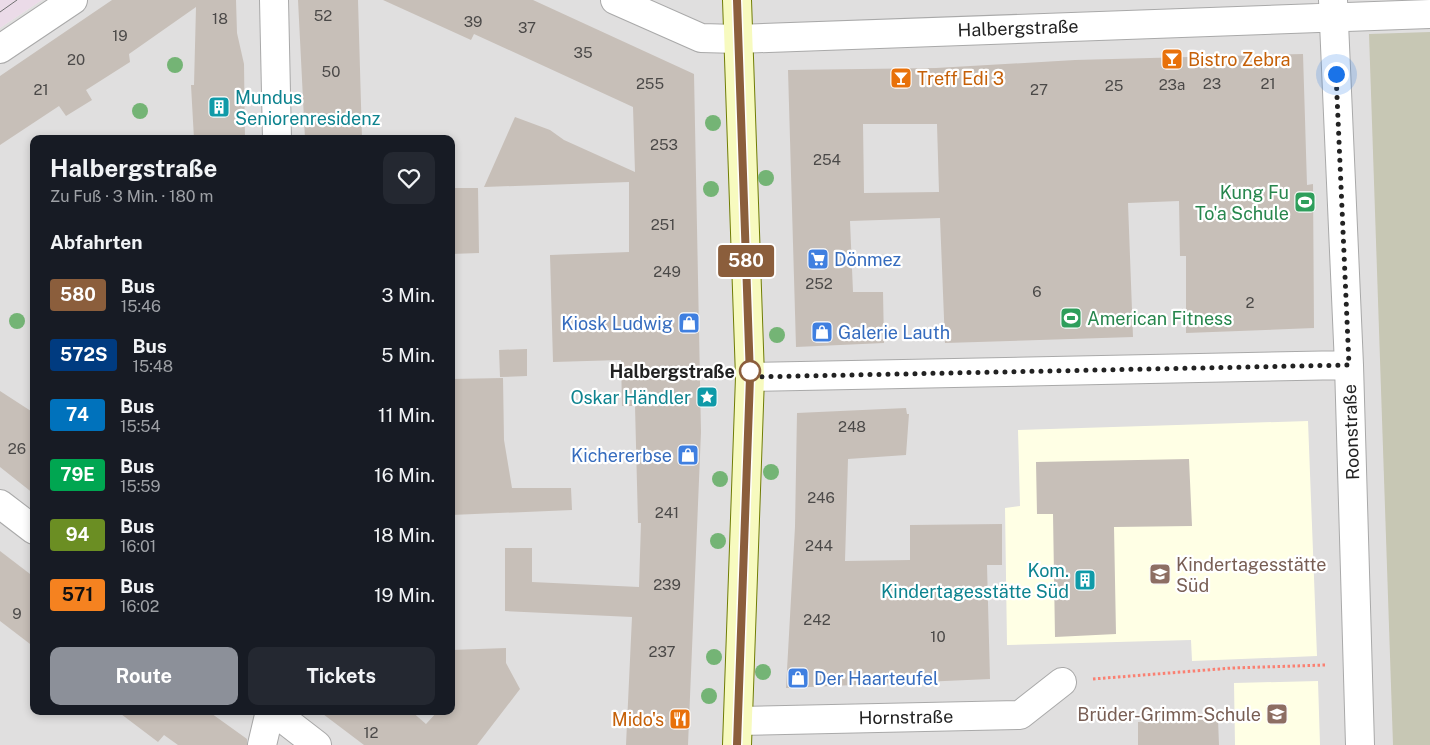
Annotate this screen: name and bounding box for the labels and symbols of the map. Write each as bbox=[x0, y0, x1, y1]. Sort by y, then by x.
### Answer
house number: 52 bbox=[314, 7, 332, 24]
house number: 18 bbox=[212, 10, 228, 27]
house number: 39 bbox=[464, 13, 482, 30]
street label: Halbergstraße bbox=[957, 15, 1079, 41]
house number: 37 bbox=[518, 19, 536, 36]
house number: 19 bbox=[112, 27, 128, 44]
house number: 35 bbox=[573, 44, 593, 61]
bar icon: Bistro Zebra bbox=[1160, 47, 1184, 71]
place label: Bistro Zebra bbox=[1188, 49, 1291, 70]
house number: 20 bbox=[67, 51, 85, 68]
your location bbox=[1324, 62, 1349, 87]
house number: 50 bbox=[322, 63, 340, 80]
bar icon: Treff Edi 3 bbox=[889, 66, 913, 90]
place label: Treff Edi 3 bbox=[917, 68, 1004, 89]
house number: 255 bbox=[636, 75, 664, 92]
house number: 23 bbox=[1203, 75, 1221, 92]
house number: 21 bbox=[1260, 75, 1276, 92]
house number: 23a bbox=[1159, 76, 1185, 93]
house number: 25 bbox=[1105, 77, 1123, 94]
house number: 21 bbox=[33, 81, 49, 98]
house number: 27 bbox=[1030, 81, 1048, 98]
place label: Mundus Seniorenresidenz bbox=[235, 87, 380, 129]
building icon: Mundus Seniorenresidenz bbox=[207, 95, 231, 119]
house number: 253 bbox=[650, 136, 678, 153]
house number: 254 bbox=[813, 151, 841, 168]
place label: Kung Fu To'a Schule bbox=[1195, 182, 1289, 224]
sports icon: Kung Fu To'a Schule bbox=[1293, 190, 1317, 214]
house number: 251 bbox=[651, 216, 675, 233]
line badge: 580 bbox=[717, 245, 775, 277]
supermarket icon: Dönmez bbox=[806, 247, 830, 271]
place label: Dönmez bbox=[834, 249, 901, 270]
house number: 249 bbox=[653, 263, 681, 280]
house number: 252 bbox=[805, 275, 833, 292]
house number: 6 bbox=[1032, 283, 1042, 300]
house number: 2 bbox=[1246, 294, 1255, 311]
sports icon: American Fitness bbox=[1059, 306, 1083, 330]
place label: American Fitness bbox=[1087, 308, 1232, 329]
shop icon: Kiosk Ludwig bbox=[677, 311, 701, 335]
place label: Kiosk Ludwig bbox=[561, 313, 673, 334]
shop icon: Galerie Lauth bbox=[810, 320, 834, 344]
place label: Galerie Lauth bbox=[838, 322, 950, 343]
marker: Halbergstraße bbox=[739, 360, 761, 382]
place label: Halbergstraße bbox=[609, 361, 735, 382]
street label: Roonstraße bbox=[1339, 384, 1363, 480]
place icon: Oskar Händler bbox=[695, 385, 719, 409]
place label: Oskar Händler bbox=[570, 387, 691, 408]
house number: 248 bbox=[838, 418, 866, 435]
house number: 26 bbox=[8, 440, 26, 457]
shop icon: Kichererbse bbox=[676, 443, 700, 467]
place label: Kichererbse bbox=[571, 445, 672, 466]
house number: 246 bbox=[807, 489, 835, 506]
house number: 241 bbox=[655, 504, 679, 521]
house number: 244 bbox=[805, 537, 833, 554]
place label: Kindertagesstätte Süd bbox=[1176, 554, 1326, 596]
place label: Kom. Kindertagesstätte Süd bbox=[881, 560, 1069, 602]
school or university icon: Kindertagesstätte Süd bbox=[1148, 562, 1172, 586]
building icon: Kom. Kindertagesstätte Süd bbox=[1073, 568, 1097, 592]
house number: 239 bbox=[653, 576, 681, 593]
house number: 9 bbox=[12, 605, 22, 622]
house number: 242 bbox=[803, 611, 831, 628]
house number: 10 bbox=[930, 628, 946, 645]
house number: 237 bbox=[648, 643, 676, 660]
shop icon: Der Haarteufel bbox=[786, 666, 810, 690]
place label: Der Haarteufel bbox=[814, 668, 939, 689]
school or university icon: Brüder-Grimm-Schule bbox=[1265, 702, 1289, 726]
place label: Brüder-Grimm-Schule bbox=[1077, 704, 1261, 725]
street label: Hornstraße bbox=[859, 706, 953, 728]
restaurant icon: Mido's bbox=[668, 707, 692, 731]
place label: Mido's bbox=[612, 709, 664, 730]
house number: 12 bbox=[363, 724, 379, 741]

